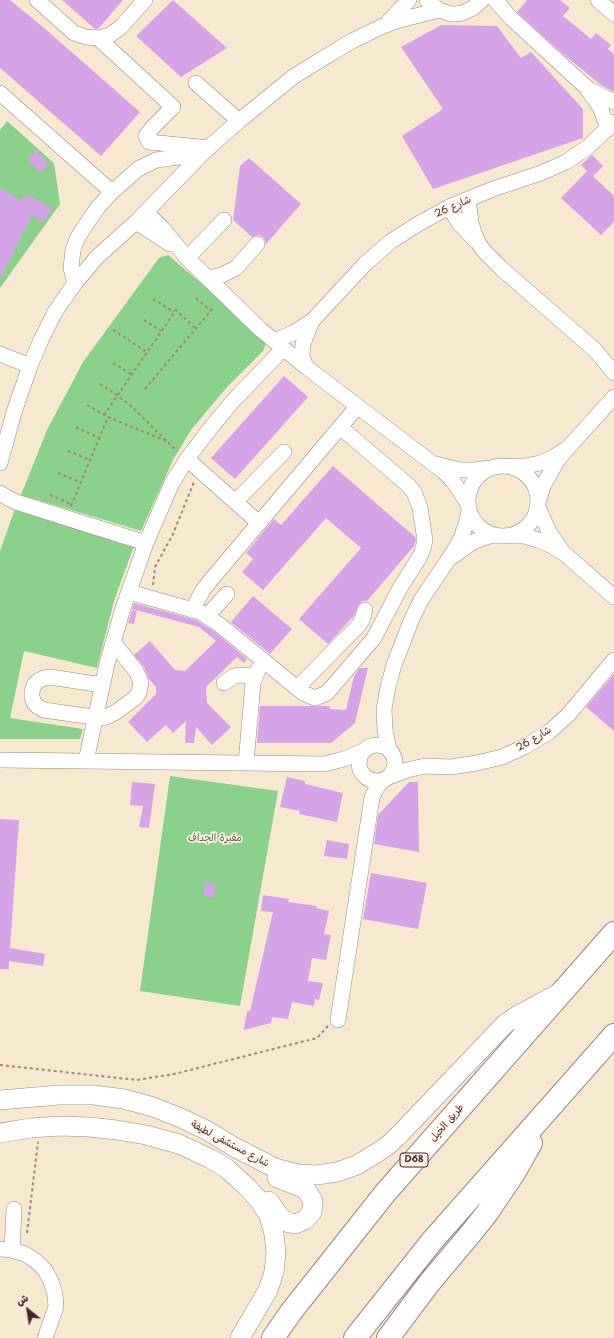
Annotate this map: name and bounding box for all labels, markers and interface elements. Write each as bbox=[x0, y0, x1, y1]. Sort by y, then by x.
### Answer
street label: شارع 26 bbox=[433, 194, 473, 220]
street label: شارع 26 bbox=[514, 724, 554, 754]
park label: مقبرة الجداف bbox=[188, 832, 242, 844]
street label: طريق الخيل bbox=[427, 1102, 467, 1144]
street label: شارع مستشفى لطيفة bbox=[189, 1118, 271, 1170]
road number: D68 bbox=[400, 1153, 428, 1167]
text: ش bbox=[12, 1289, 31, 1310]
north arrow bbox=[8, 1290, 48, 1330]

